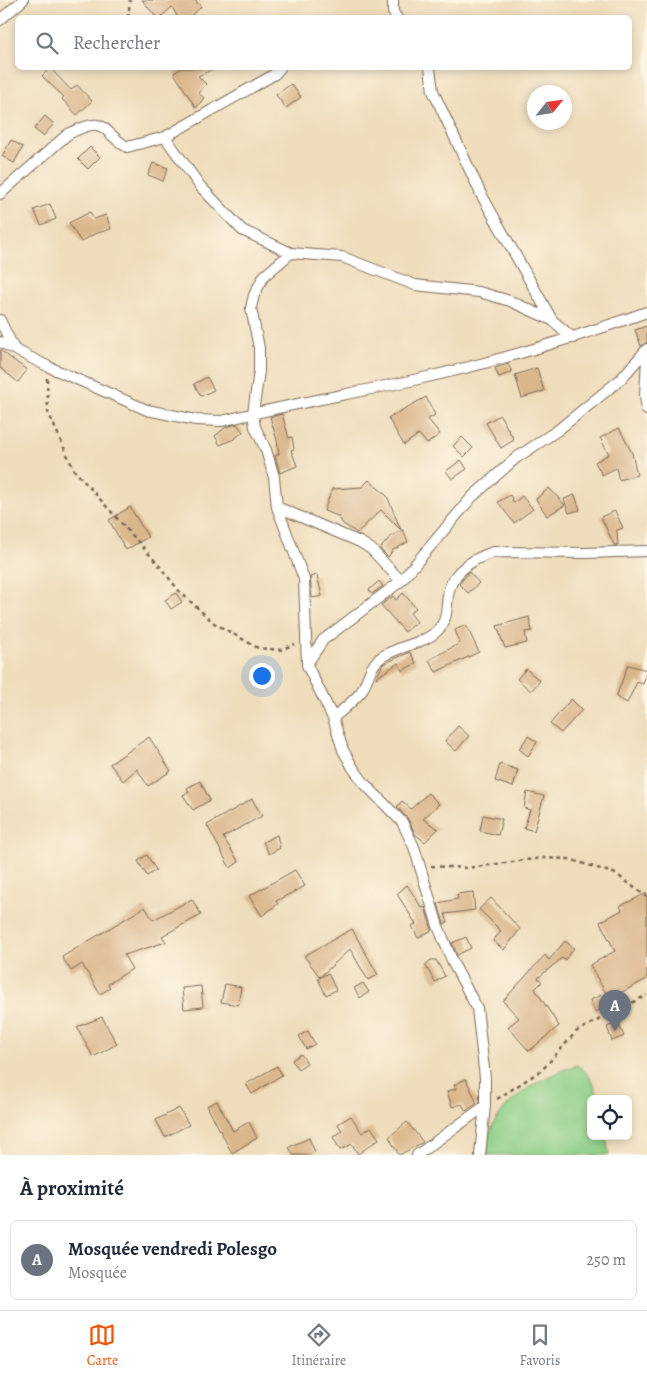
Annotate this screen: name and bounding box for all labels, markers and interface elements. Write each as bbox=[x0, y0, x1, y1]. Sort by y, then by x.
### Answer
search box bbox=[15, 15, 632, 70]
icon: search bbox=[33, 29, 61, 57]
text: Rechercher bbox=[73, 30, 160, 56]
north arrow bbox=[527, 85, 572, 130]
your location bbox=[249, 663, 275, 689]
pin: A bbox=[599, 990, 631, 1031]
map controls bbox=[587, 1095, 632, 1140]
button: locate bbox=[587, 1095, 632, 1140]
text: À proximité bbox=[20, 1174, 124, 1202]
text: Mosquée vendredi Polesgo bbox=[68, 1236, 277, 1262]
text: A bbox=[32, 1249, 42, 1271]
text: 250 m bbox=[587, 1249, 626, 1271]
text: Mosquée bbox=[68, 1262, 127, 1284]
tab: Carte bbox=[87, 1321, 118, 1370]
tab: Itinéraire bbox=[292, 1321, 346, 1370]
tab: Favoris bbox=[520, 1321, 560, 1370]

